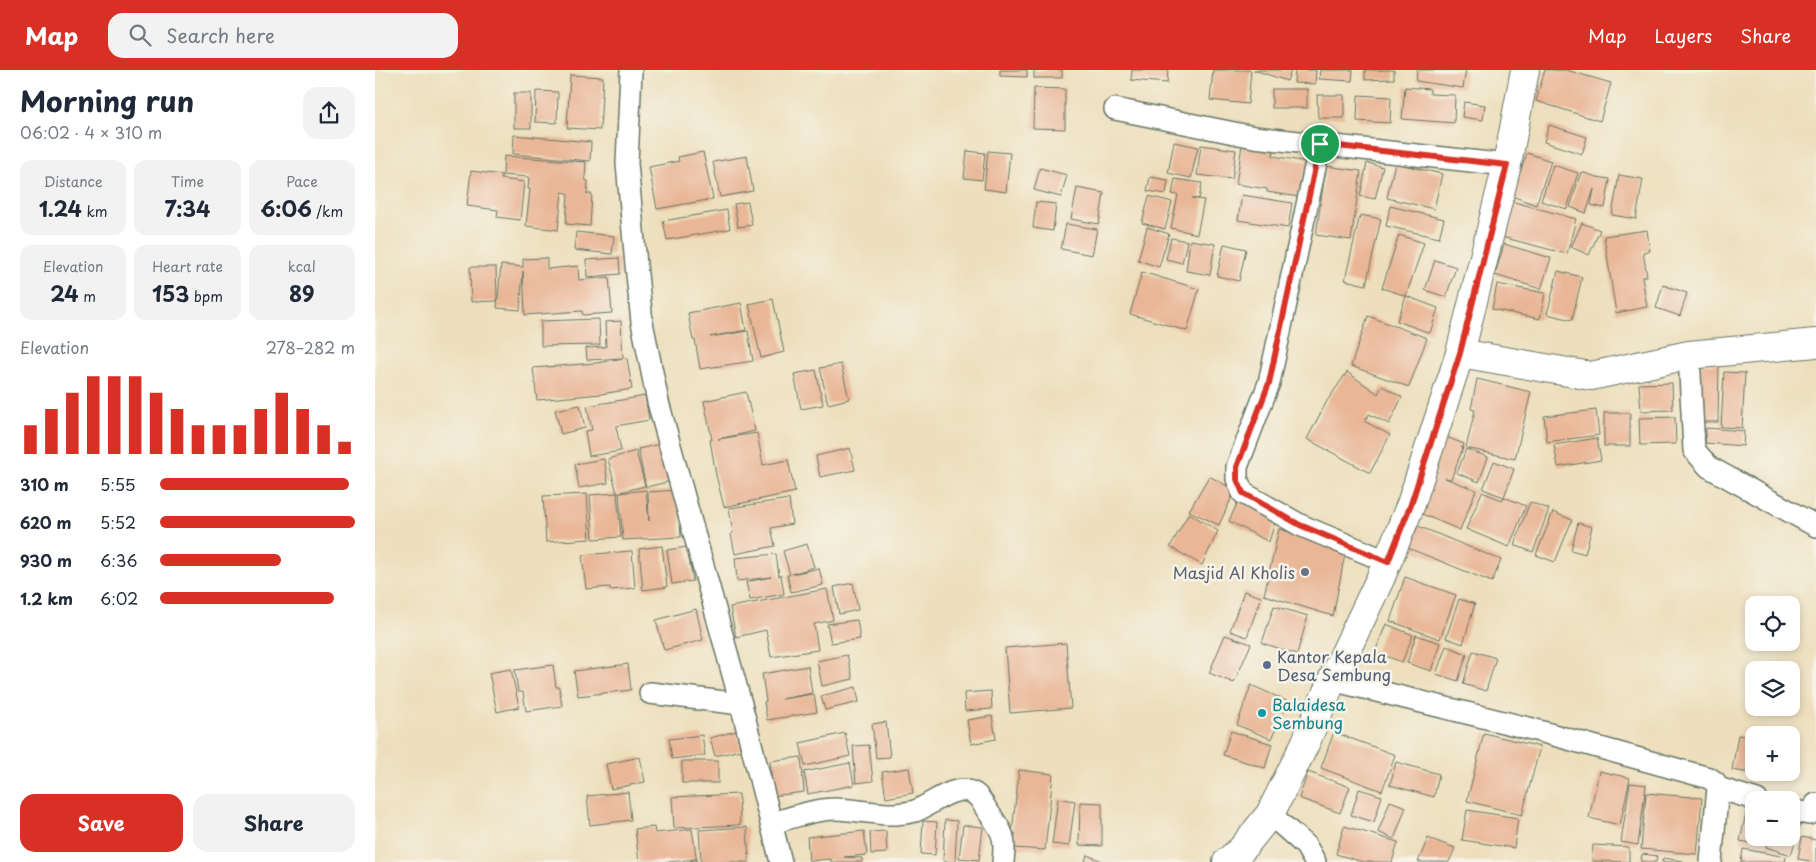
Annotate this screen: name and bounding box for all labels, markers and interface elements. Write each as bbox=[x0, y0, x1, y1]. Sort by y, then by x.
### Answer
search box bbox=[108, 13, 458, 58]
text: Map bbox=[25, 17, 78, 53]
icon: search bbox=[126, 21, 154, 49]
text: Search here bbox=[166, 21, 275, 49]
text: Map bbox=[1588, 22, 1627, 49]
text: Layers bbox=[1655, 22, 1712, 49]
text: Share bbox=[1740, 22, 1791, 49]
text: Morning run bbox=[20, 79, 194, 122]
button: share bbox=[303, 87, 355, 139]
text: 06:02 · 4 × 310 m bbox=[20, 120, 162, 144]
pin bbox=[1299, 123, 1341, 165]
icon: arrive bbox=[1306, 130, 1334, 158]
text: Distance bbox=[44, 171, 103, 192]
text: Time bbox=[171, 171, 204, 192]
text: Pace bbox=[286, 171, 318, 192]
text: 1.24 bbox=[39, 192, 82, 224]
text: 7:34 bbox=[164, 192, 211, 224]
text: 6:06 bbox=[260, 192, 312, 224]
text: km bbox=[82, 201, 108, 222]
text: /km bbox=[312, 201, 343, 222]
text: Elevation bbox=[43, 256, 103, 277]
text: Heart rate bbox=[152, 256, 223, 277]
text: kcal bbox=[288, 256, 316, 277]
text: 24 bbox=[50, 277, 79, 309]
text: 153 bbox=[152, 277, 189, 309]
text: 89 bbox=[289, 277, 315, 309]
text: m bbox=[79, 286, 96, 307]
text: bpm bbox=[189, 286, 223, 307]
text: Elevation bbox=[20, 335, 89, 359]
text: 278–282 m bbox=[266, 335, 355, 359]
text: 310 m bbox=[20, 472, 69, 496]
text: 5:55 bbox=[100, 472, 135, 496]
text: 620 m bbox=[20, 510, 71, 534]
text: 5:52 bbox=[100, 510, 136, 534]
text: 930 m bbox=[20, 548, 72, 572]
text: 6:36 bbox=[100, 548, 138, 572]
place label: Masjid Al Kholis bbox=[1173, 560, 1295, 584]
marker: Masjid Al Kholis bbox=[1299, 566, 1311, 578]
text: 1.2 km bbox=[20, 586, 73, 610]
text: 6:02 bbox=[100, 586, 138, 610]
map controls bbox=[1745, 596, 1800, 846]
button: locate bbox=[1745, 596, 1800, 651]
place label: Kantor Kepala Desa Sembung bbox=[1277, 644, 1391, 686]
marker: Kantor Kepala Desa Sembung bbox=[1261, 659, 1273, 671]
button: layers bbox=[1745, 661, 1800, 716]
place label: Balaidesa Sembung bbox=[1272, 692, 1346, 734]
marker: Balaidesa Sembung bbox=[1256, 707, 1268, 719]
button: + bbox=[1745, 726, 1800, 781]
button: − bbox=[1745, 791, 1800, 846]
button: Save bbox=[20, 794, 183, 852]
button: Share bbox=[193, 794, 355, 852]

